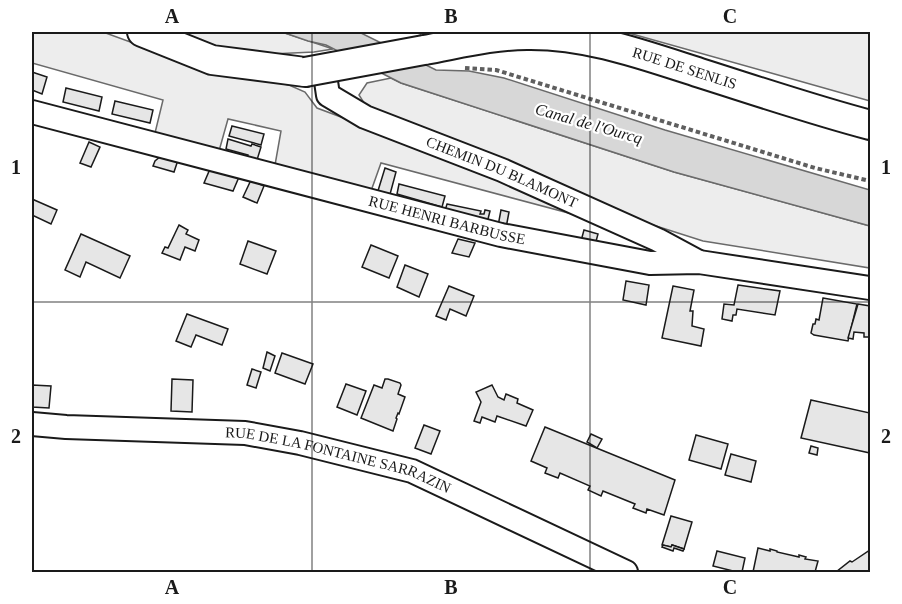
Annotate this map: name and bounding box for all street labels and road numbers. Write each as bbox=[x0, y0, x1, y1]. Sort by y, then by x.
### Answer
street label: RUE DE SENLIS bbox=[631, 44, 739, 92]
street label: CHEMIN DU BLAMONT bbox=[424, 133, 580, 211]
street label: RUE HENRI BARBUSSE bbox=[367, 193, 527, 247]
street label: RUE DE LA FONTAINE SARRAZIN bbox=[225, 424, 454, 496]

